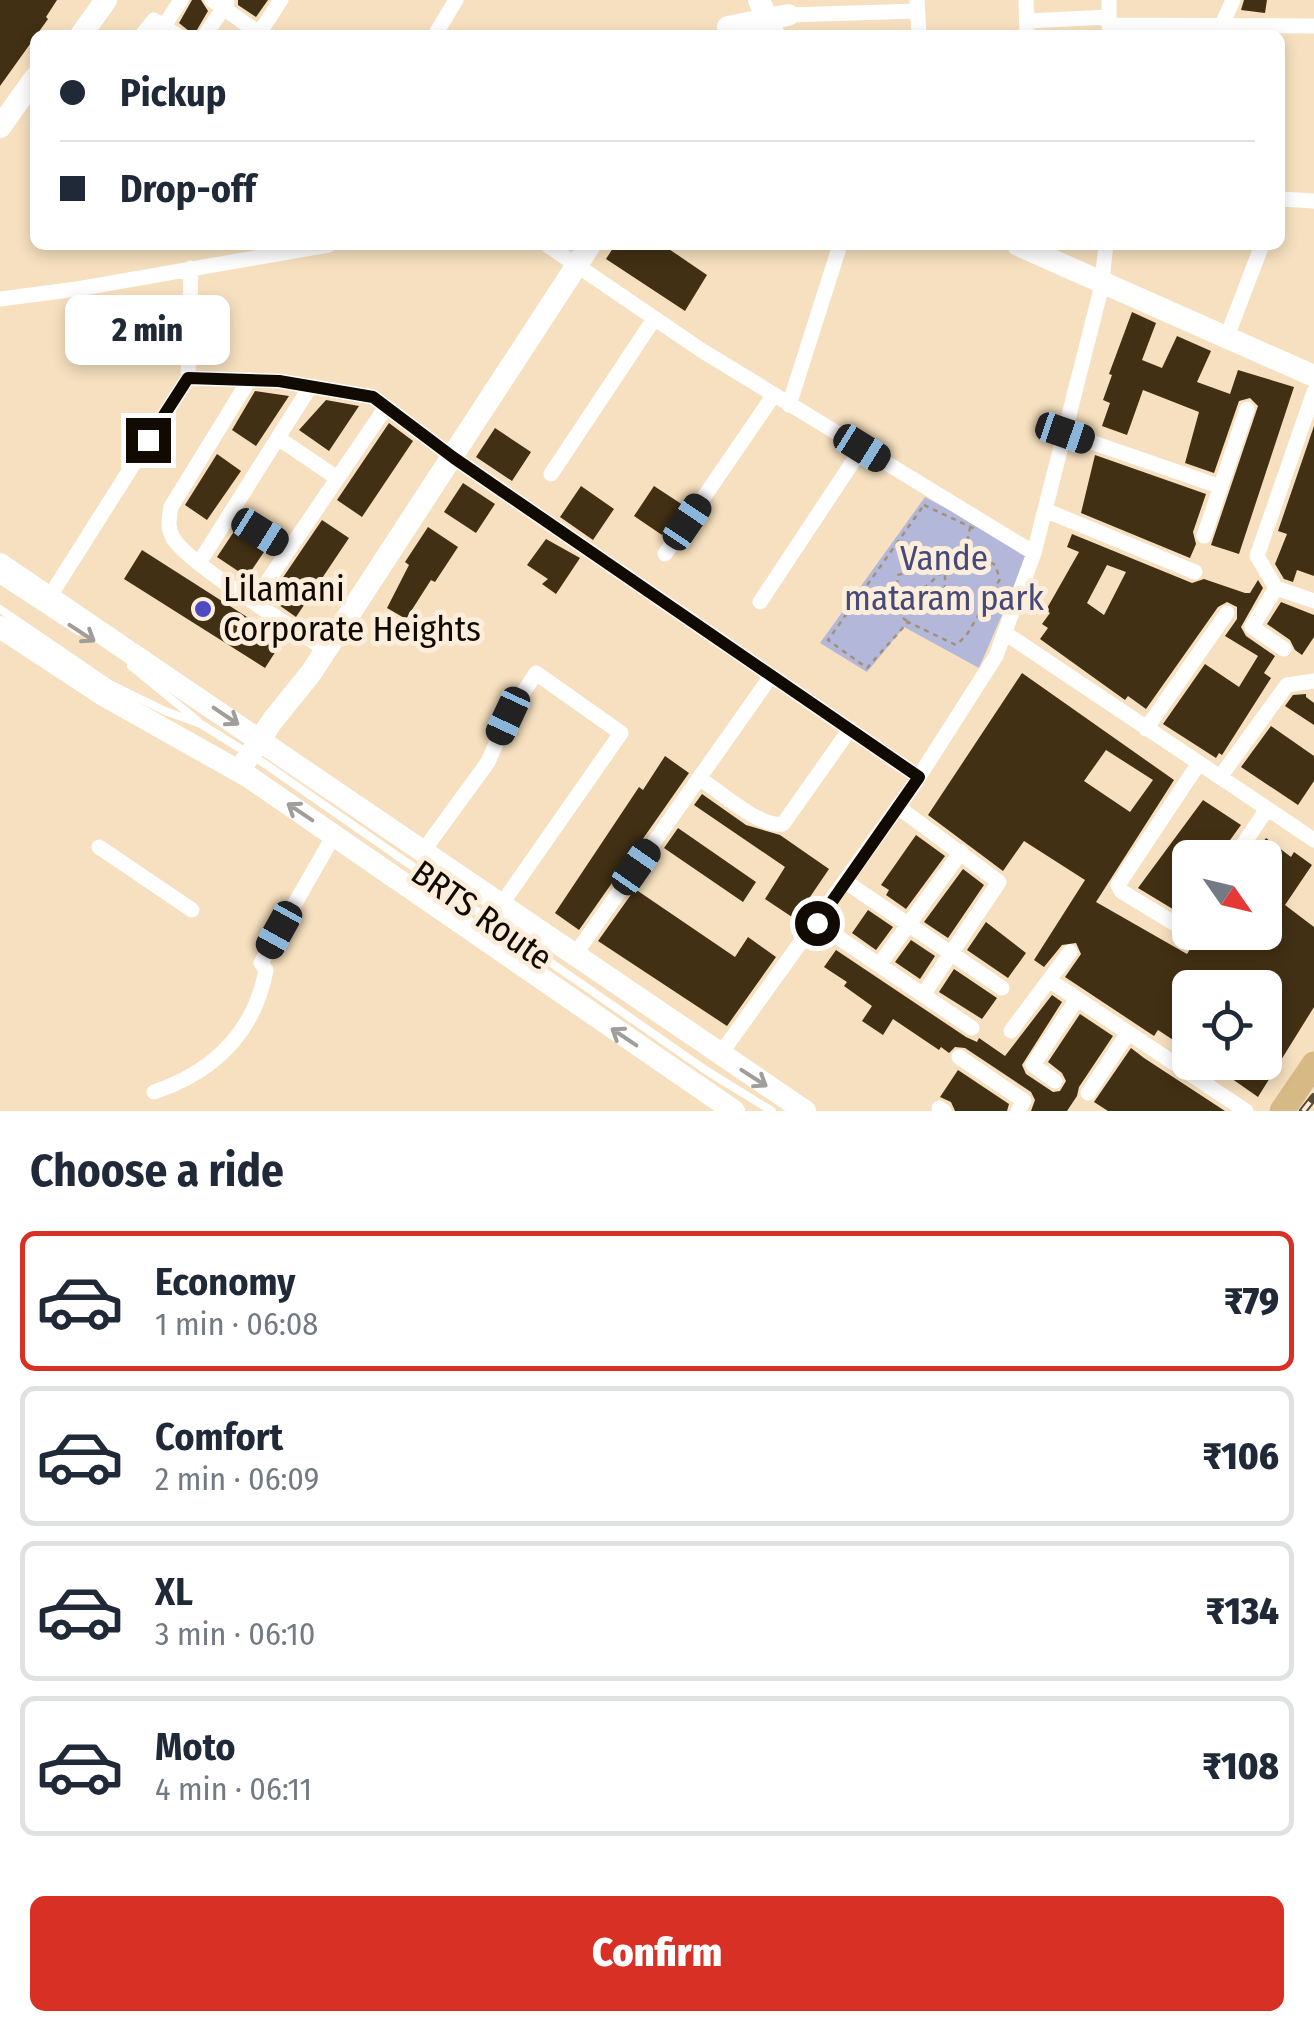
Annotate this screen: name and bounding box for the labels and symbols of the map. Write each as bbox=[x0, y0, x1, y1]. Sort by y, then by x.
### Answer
callout: 2 min bbox=[66, 295, 230, 365]
car bbox=[1032, 409, 1098, 457]
route end bbox=[126, 418, 171, 463]
car bbox=[829, 419, 895, 477]
car bbox=[658, 489, 716, 555]
car bbox=[227, 503, 293, 561]
park label: Vande mataram park bbox=[844, 537, 1045, 619]
place label: Lilamani Corporate Heights bbox=[223, 568, 481, 650]
marker: Lilamani Corporate Heights bbox=[192, 598, 214, 620]
one-way arrow bbox=[67, 622, 95, 643]
car bbox=[482, 682, 534, 750]
one-way arrow bbox=[212, 705, 240, 726]
one-way arrow bbox=[286, 802, 314, 823]
car bbox=[607, 834, 665, 900]
north arrow bbox=[1172, 840, 1282, 950]
street label: BRTS Route bbox=[404, 851, 560, 979]
car bbox=[251, 896, 307, 964]
route start bbox=[795, 901, 840, 946]
one-way arrow bbox=[610, 1027, 638, 1048]
one-way arrow bbox=[739, 1068, 768, 1089]

